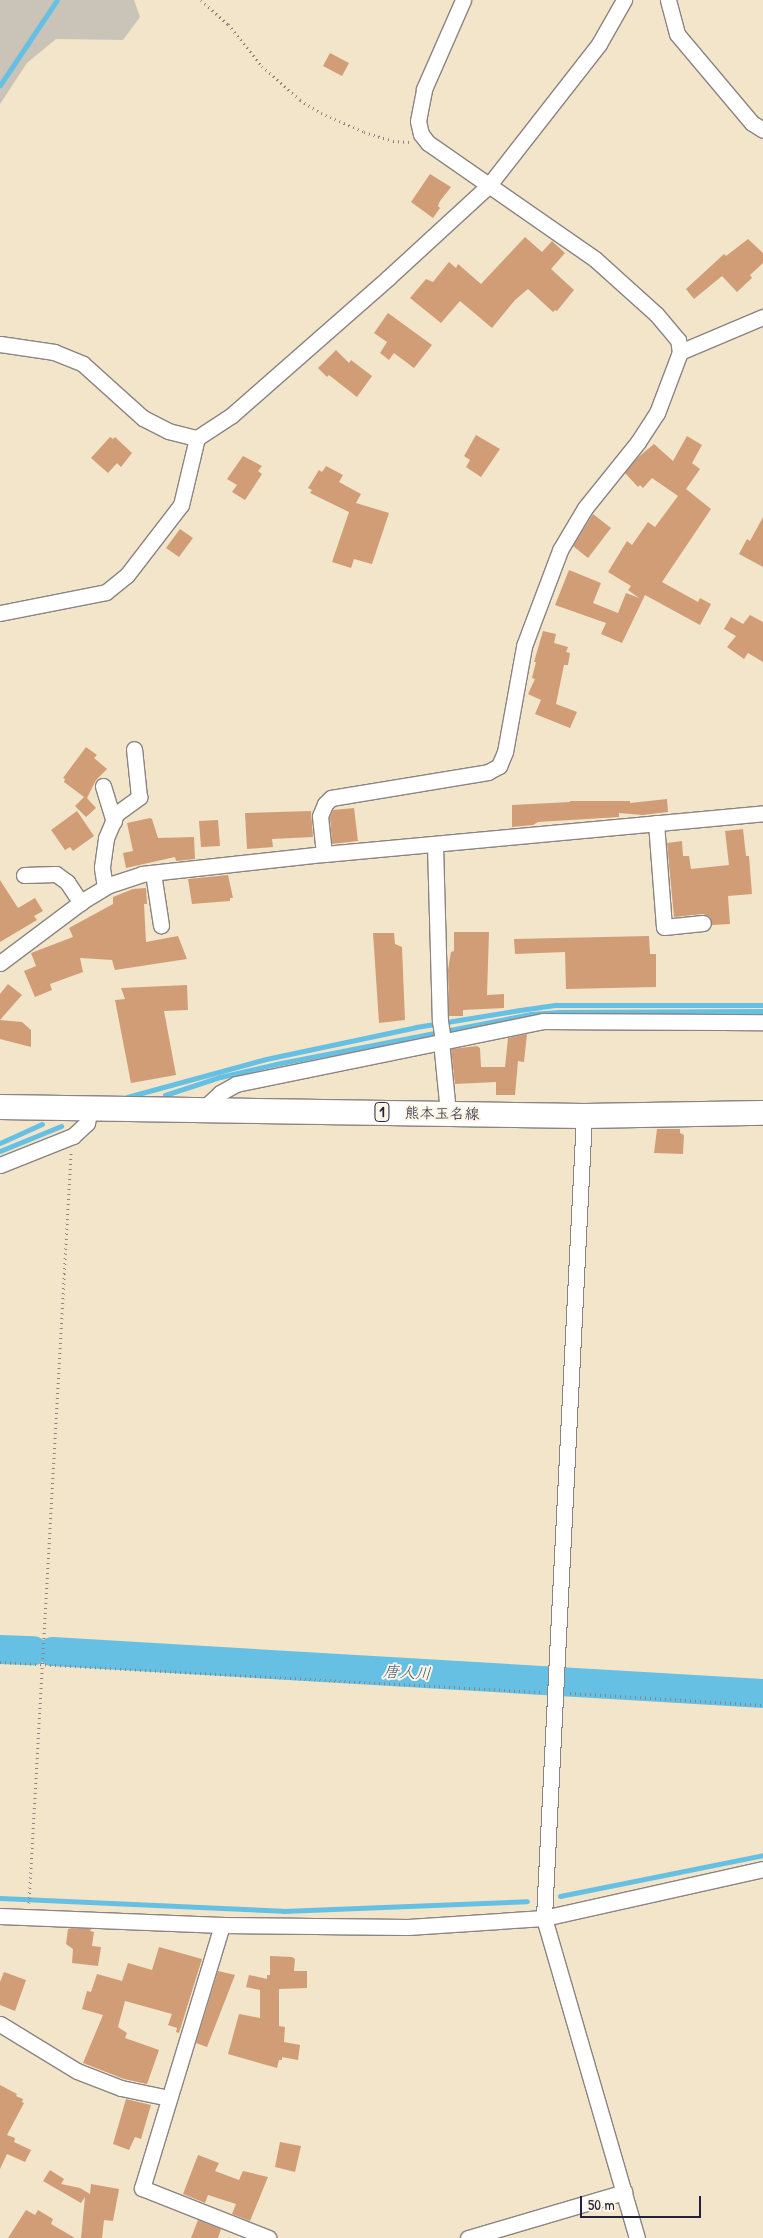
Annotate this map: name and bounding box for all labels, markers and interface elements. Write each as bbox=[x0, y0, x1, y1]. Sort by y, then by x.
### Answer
road number: 1 bbox=[373, 1100, 391, 1124]
street label: 熊本玉名線 bbox=[404, 1103, 480, 1123]
water label: 唐人川 bbox=[383, 1661, 431, 1683]
scale bar bbox=[583, 2186, 704, 2218]
text: 50 m bbox=[588, 2194, 615, 2215]

